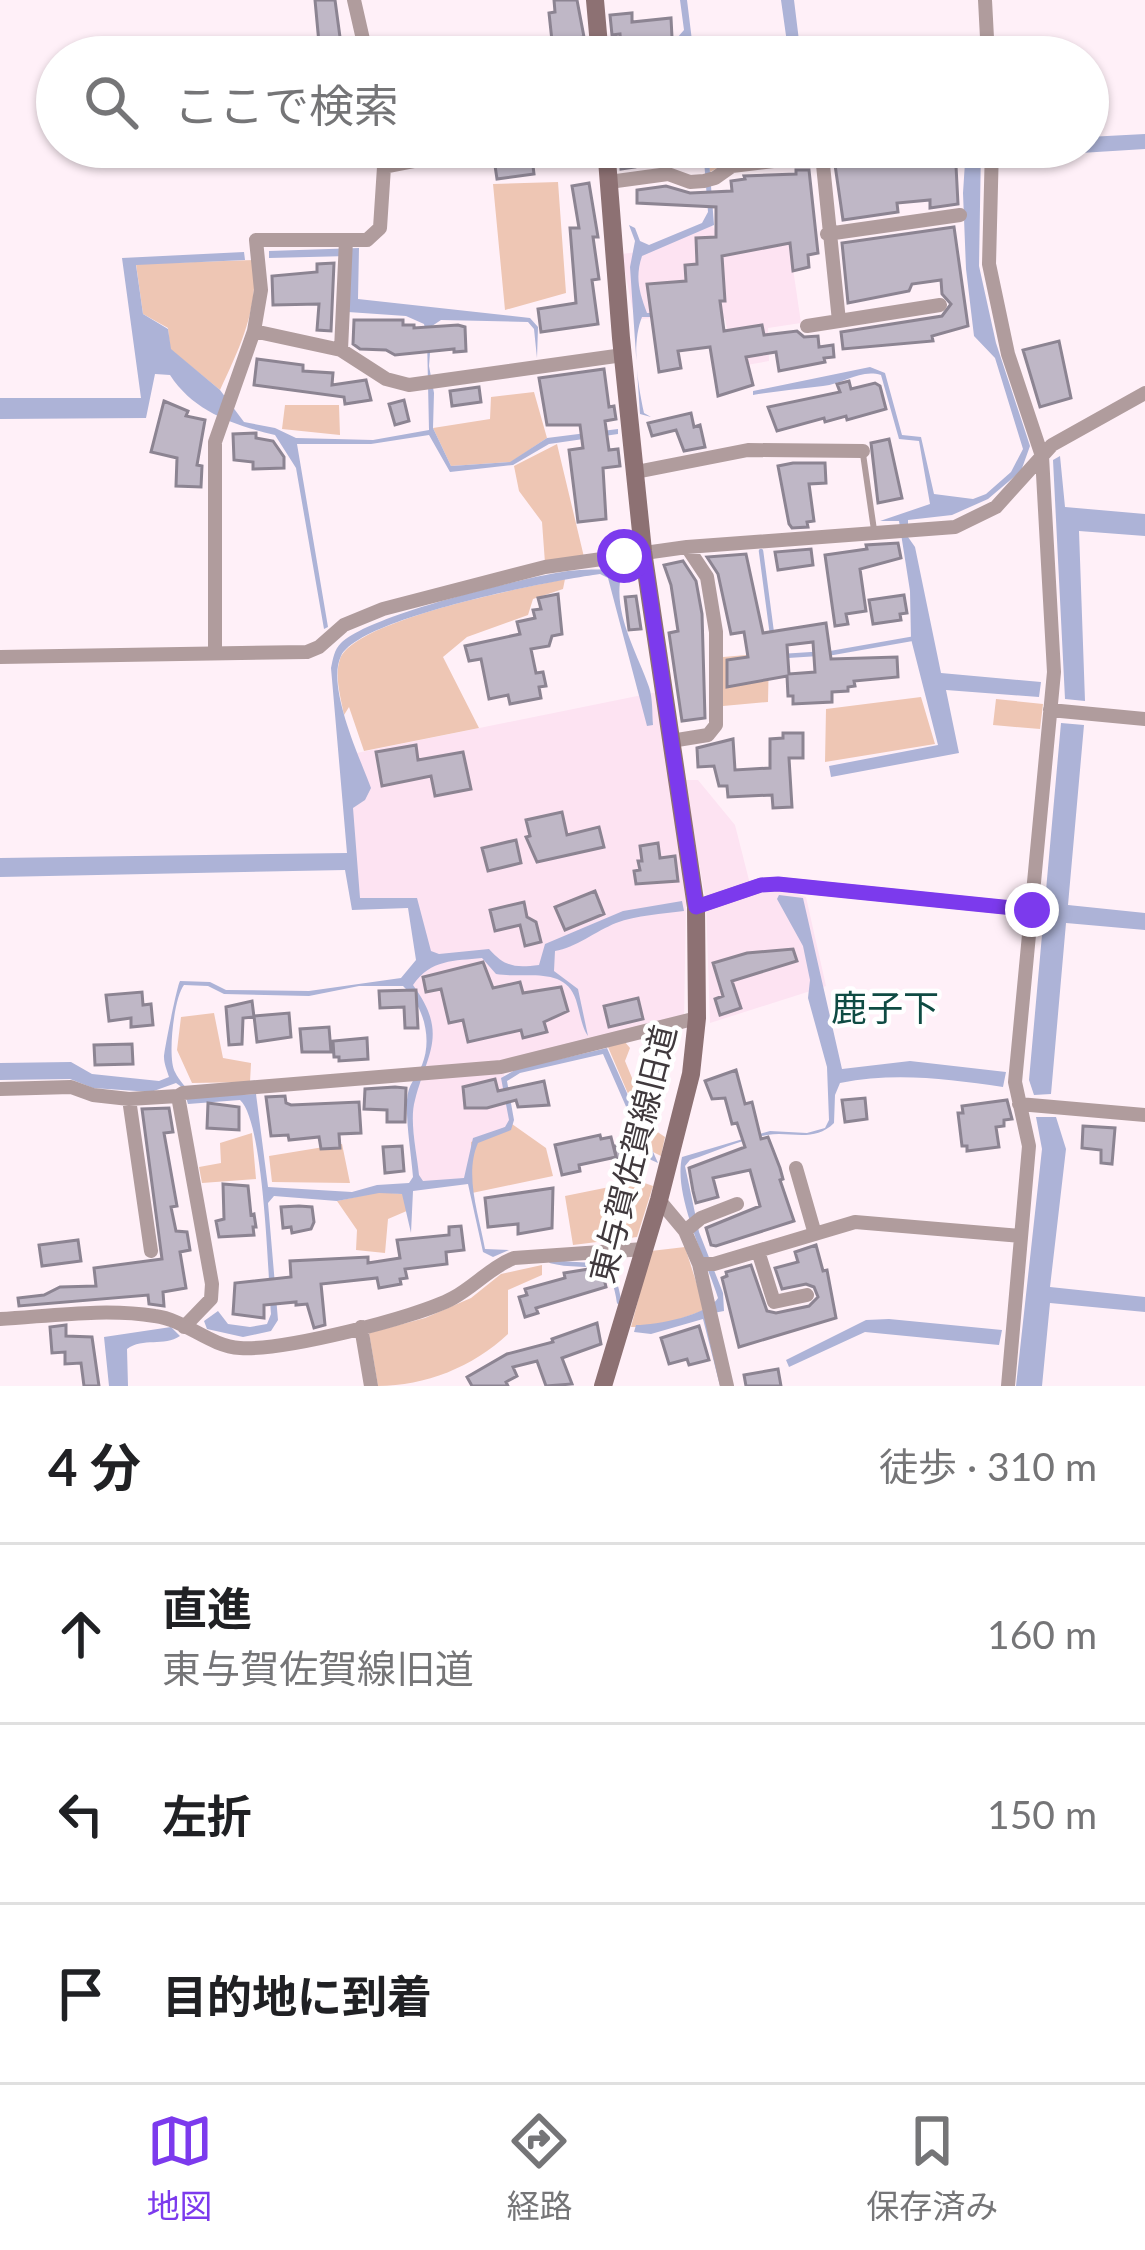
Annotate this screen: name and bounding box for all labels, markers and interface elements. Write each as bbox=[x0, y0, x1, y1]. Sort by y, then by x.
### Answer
search box bbox=[36, 36, 1109, 168]
icon: search bbox=[78, 69, 144, 135]
text: ここで検索 bbox=[174, 78, 399, 132]
route start bbox=[597, 529, 651, 583]
route end bbox=[1005, 883, 1059, 937]
district label: 鹿子下 bbox=[831, 985, 939, 1029]
street label: 東与賀佐賀線旧道 bbox=[581, 1021, 683, 1287]
text: 4 分 bbox=[48, 1436, 141, 1497]
text: 徒歩 · 310 m bbox=[879, 1443, 1097, 1489]
text: 直進 bbox=[162, 1581, 252, 1635]
icon: ahead bbox=[48, 1601, 114, 1667]
text: 160 m bbox=[987, 1611, 1097, 1657]
text: 東与賀佐賀線旧道 bbox=[162, 1645, 474, 1691]
icon: left bbox=[48, 1781, 114, 1847]
text: 左折 bbox=[162, 1789, 252, 1843]
text: 150 m bbox=[987, 1791, 1097, 1837]
icon: arrive bbox=[48, 1961, 114, 2027]
text: 目的地に到着 bbox=[162, 1969, 432, 2023]
tab: 地図 bbox=[147, 2108, 213, 2228]
tab: 経路 bbox=[506, 2108, 572, 2228]
tab: 保存済み bbox=[866, 2108, 998, 2228]

